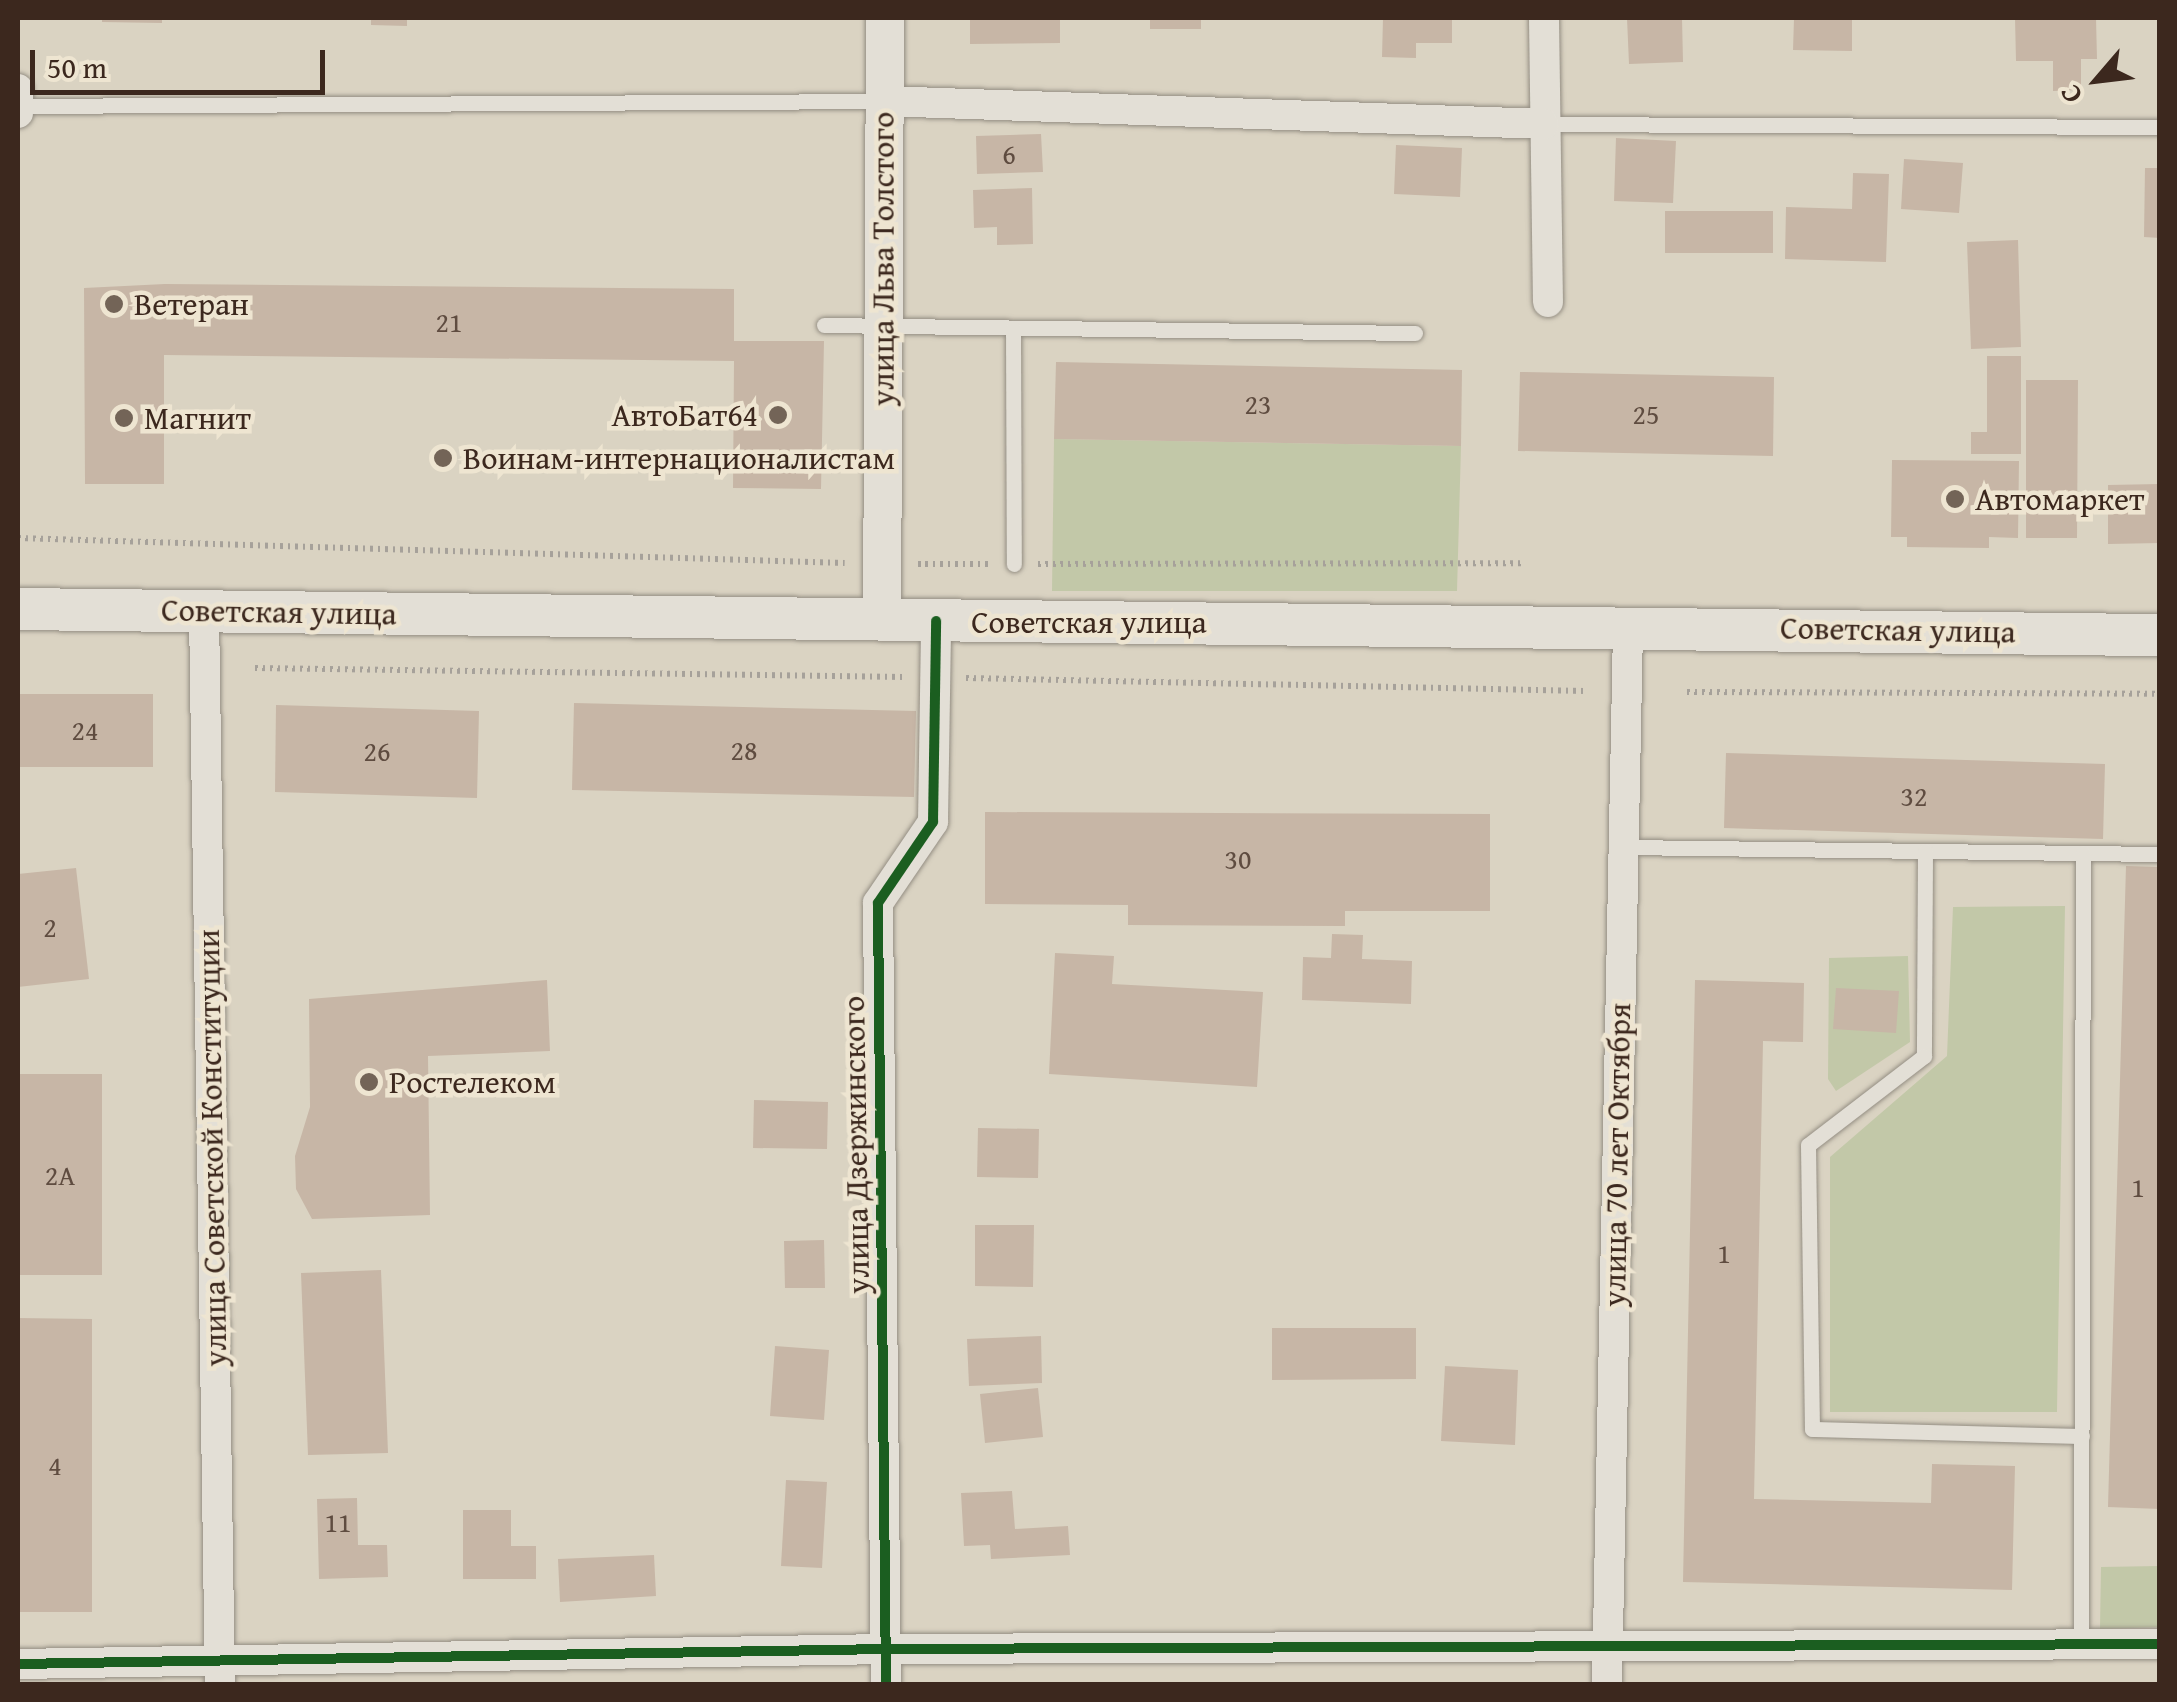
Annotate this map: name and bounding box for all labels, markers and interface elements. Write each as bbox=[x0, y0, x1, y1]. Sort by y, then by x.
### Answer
scale bar bbox=[35, 30, 330, 92]
north arrow bbox=[2047, 30, 2147, 130]
text: 50 m bbox=[47, 45, 107, 89]
text: С bbox=[2048, 78, 2092, 111]
street label: улица Льва Толстого bbox=[864, 112, 902, 406]
house number: 6 bbox=[1002, 137, 1016, 171]
place label: Ветеран bbox=[134, 285, 249, 323]
marker: Ветеран bbox=[103, 293, 125, 315]
house number: 21 bbox=[436, 305, 462, 339]
house number: 23 bbox=[1245, 387, 1271, 421]
place label: АвтоБат64 bbox=[612, 396, 758, 434]
house number: 25 bbox=[1633, 397, 1659, 431]
place label: Магнит bbox=[144, 399, 251, 437]
marker: АвтоБат64 bbox=[767, 404, 789, 426]
marker: Магнит bbox=[113, 407, 135, 429]
place label: Воинам-интернационалистам bbox=[463, 439, 895, 477]
marker: Воинам-интернационалистам bbox=[432, 447, 454, 469]
place label: Автомаркет bbox=[1975, 480, 2144, 518]
marker: Автомаркет bbox=[1944, 488, 1966, 510]
street label: Советская улица bbox=[161, 591, 397, 633]
street label: Советская улица bbox=[971, 603, 1207, 641]
street label: Советская улица bbox=[1780, 609, 2016, 651]
house number: 24 bbox=[72, 713, 98, 747]
house number: 28 bbox=[731, 733, 757, 767]
house number: 26 bbox=[364, 734, 390, 768]
house number: 32 bbox=[1901, 779, 1927, 813]
house number: 30 bbox=[1225, 842, 1251, 876]
house number: 2 bbox=[43, 910, 57, 944]
street label: улица Советской Конституции bbox=[189, 929, 235, 1367]
street label: улица Дзержинского bbox=[834, 996, 878, 1294]
street label: улица 70 лет Октября bbox=[1595, 1003, 1639, 1307]
place label: Ростелеком bbox=[389, 1063, 556, 1101]
marker: Ростелеком bbox=[358, 1071, 380, 1093]
house number: 2А bbox=[45, 1158, 75, 1192]
house number: 1 bbox=[2131, 1170, 2145, 1204]
house number: 1 bbox=[1717, 1236, 1731, 1270]
house number: 4 bbox=[48, 1448, 62, 1482]
house number: 11 bbox=[325, 1505, 351, 1539]

